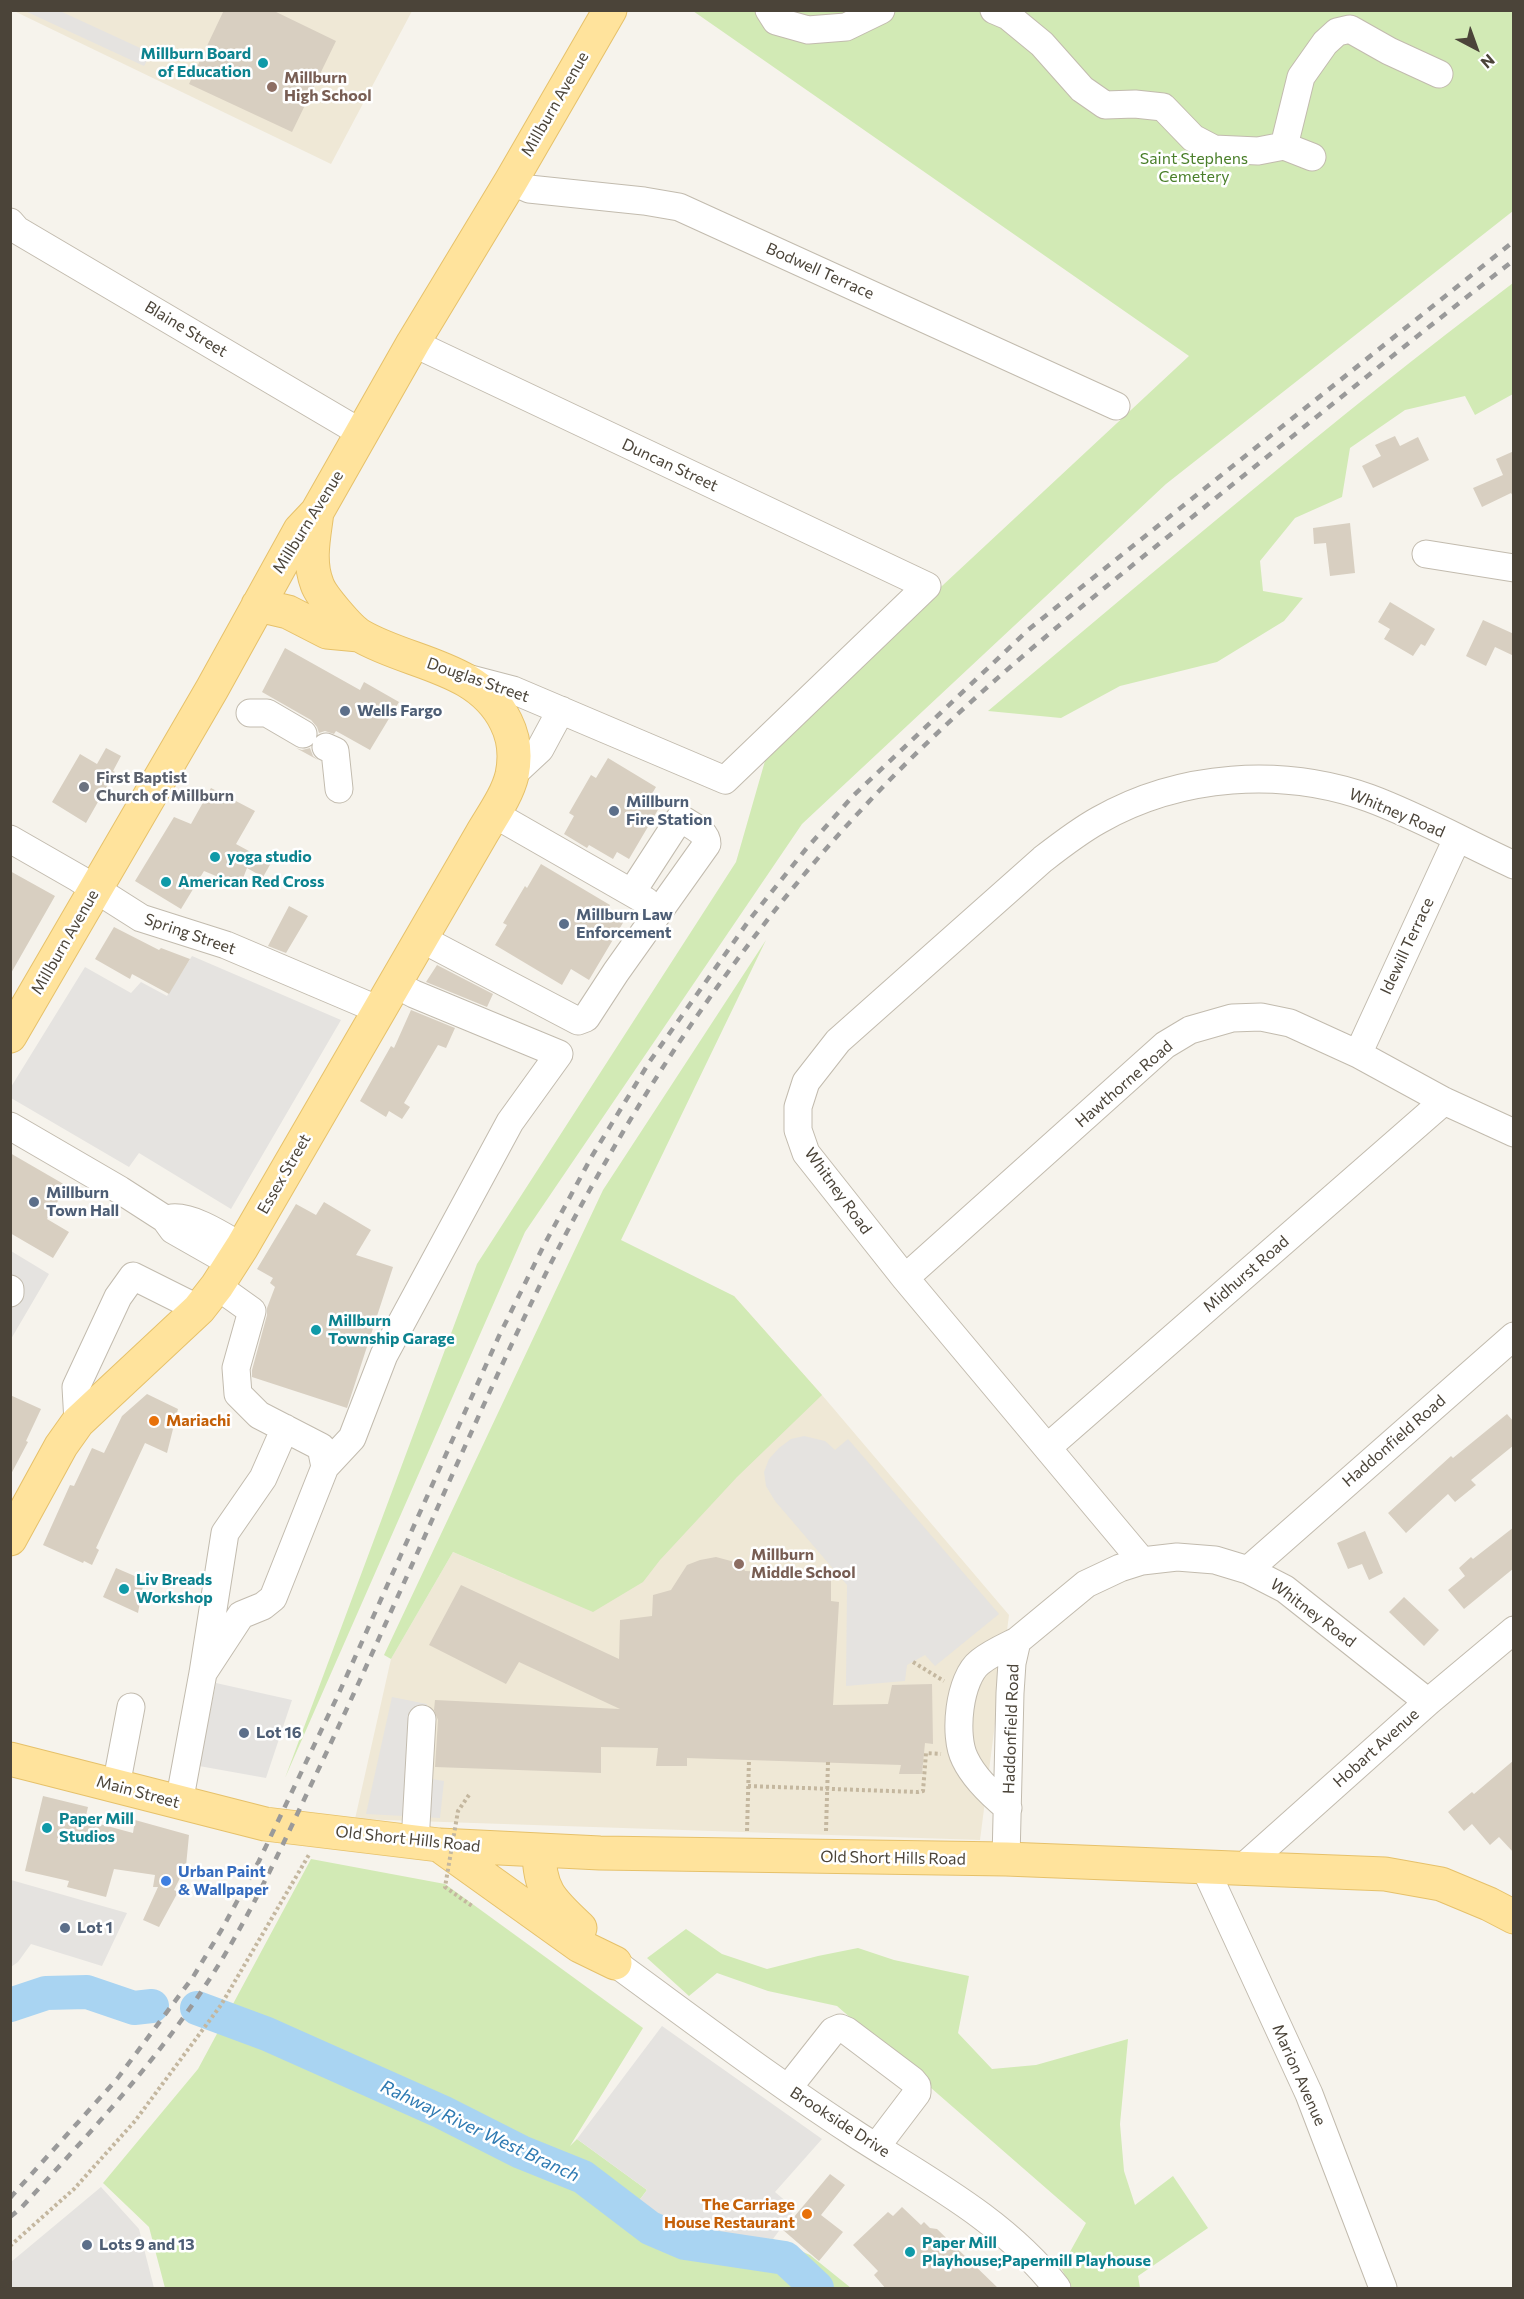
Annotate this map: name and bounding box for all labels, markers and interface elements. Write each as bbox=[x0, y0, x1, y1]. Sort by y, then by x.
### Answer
north arrow bbox=[1446, 18, 1506, 78]
place label: Millburn Board of Education bbox=[141, 44, 251, 82]
street label: Millburn Avenue bbox=[517, 48, 593, 160]
text: N bbox=[1477, 51, 1499, 73]
marker: Millburn Board of Education bbox=[256, 56, 270, 70]
place label: Millburn High School bbox=[284, 68, 372, 106]
marker: Millburn High School bbox=[265, 80, 279, 94]
park label: Saint Stephens Cemetery bbox=[1140, 149, 1248, 187]
street label: Bodwell Terrace bbox=[763, 239, 877, 303]
street label: Blaine Street bbox=[141, 297, 231, 361]
street label: Duncan Street bbox=[619, 434, 721, 496]
street label: Millburn Avenue bbox=[269, 467, 347, 577]
street label: Douglas Street bbox=[424, 654, 532, 706]
place label: Wells Fargo bbox=[357, 701, 442, 721]
marker: Wells Fargo bbox=[338, 704, 352, 718]
place label: First Baptist Church of Millburn bbox=[96, 768, 234, 806]
marker: First Baptist Church of Millburn bbox=[77, 780, 91, 794]
street label: Whitney Road bbox=[1346, 784, 1448, 842]
place label: Millburn Fire Station bbox=[626, 792, 712, 830]
marker: Millburn Fire Station bbox=[607, 804, 621, 818]
place label: yoga studio bbox=[227, 847, 312, 867]
marker: yoga studio bbox=[208, 850, 222, 864]
place label: American Red Cross bbox=[178, 872, 324, 892]
marker: American Red Cross bbox=[159, 875, 173, 889]
street label: Millburn Avenue bbox=[27, 886, 103, 998]
street label: Idewill Terrace bbox=[1376, 894, 1438, 998]
place label: Millburn Law Enforcement bbox=[576, 905, 673, 943]
street label: Spring Street bbox=[142, 909, 238, 959]
marker: Millburn Law Enforcement bbox=[557, 917, 571, 931]
street label: Hawthorne Road bbox=[1071, 1037, 1177, 1131]
street label: Essex Street bbox=[253, 1131, 315, 1217]
street label: Whitney Road bbox=[800, 1144, 876, 1238]
place label: Millburn Town Hall bbox=[46, 1183, 119, 1221]
marker: Millburn Town Hall bbox=[27, 1195, 41, 1209]
street label: Midhurst Road bbox=[1199, 1232, 1293, 1316]
place label: Millburn Township Garage bbox=[328, 1311, 455, 1349]
marker: Millburn Township Garage bbox=[309, 1323, 323, 1337]
street label: Haddonfield Road bbox=[1339, 1391, 1449, 1491]
place label: Mariachi bbox=[166, 1411, 231, 1431]
marker: Mariachi bbox=[147, 1414, 161, 1428]
place label: Millburn Middle School bbox=[751, 1545, 856, 1583]
marker: Millburn Middle School bbox=[732, 1557, 746, 1571]
place label: Liv Breads Workshop bbox=[136, 1570, 213, 1608]
street label: Whitney Road bbox=[1266, 1575, 1360, 1651]
marker: Liv Breads Workshop bbox=[117, 1582, 131, 1596]
street label: Haddonfield Road bbox=[999, 1664, 1023, 1794]
street label: Hobart Avenue bbox=[1329, 1704, 1423, 1792]
place label: Lot 16 bbox=[256, 1723, 302, 1743]
marker: Lot 16 bbox=[237, 1726, 251, 1740]
street label: Main Street bbox=[94, 1772, 182, 1812]
place label: Paper Mill Studios bbox=[59, 1809, 134, 1847]
marker: Paper Mill Studios bbox=[40, 1821, 54, 1835]
street label: Old Short Hills Road bbox=[335, 1822, 481, 1856]
street label: Old Short Hills Road bbox=[820, 1847, 966, 1869]
place label: Urban Paint & Wallpaper bbox=[178, 1862, 269, 1900]
marker: Urban Paint & Wallpaper bbox=[159, 1874, 173, 1888]
place label: Lot 1 bbox=[77, 1918, 113, 1938]
marker: Lot 1 bbox=[58, 1921, 72, 1935]
street label: Marion Avenue bbox=[1268, 2021, 1330, 2129]
water label: Rahway River West Branch bbox=[377, 2075, 583, 2187]
street label: Brookside Drive bbox=[787, 2083, 893, 2161]
place label: The Carriage House Restaurant bbox=[664, 2195, 795, 2233]
marker: The Carriage House Restaurant bbox=[800, 2207, 814, 2221]
place label: Paper Mill Playhouse;Papermill Playhouse bbox=[922, 2233, 1151, 2271]
place label: Lots 9 and 13 bbox=[99, 2235, 195, 2255]
marker: Lots 9 and 13 bbox=[80, 2238, 94, 2252]
marker: Paper Mill Playhouse;Papermill Playhouse bbox=[903, 2245, 917, 2259]

